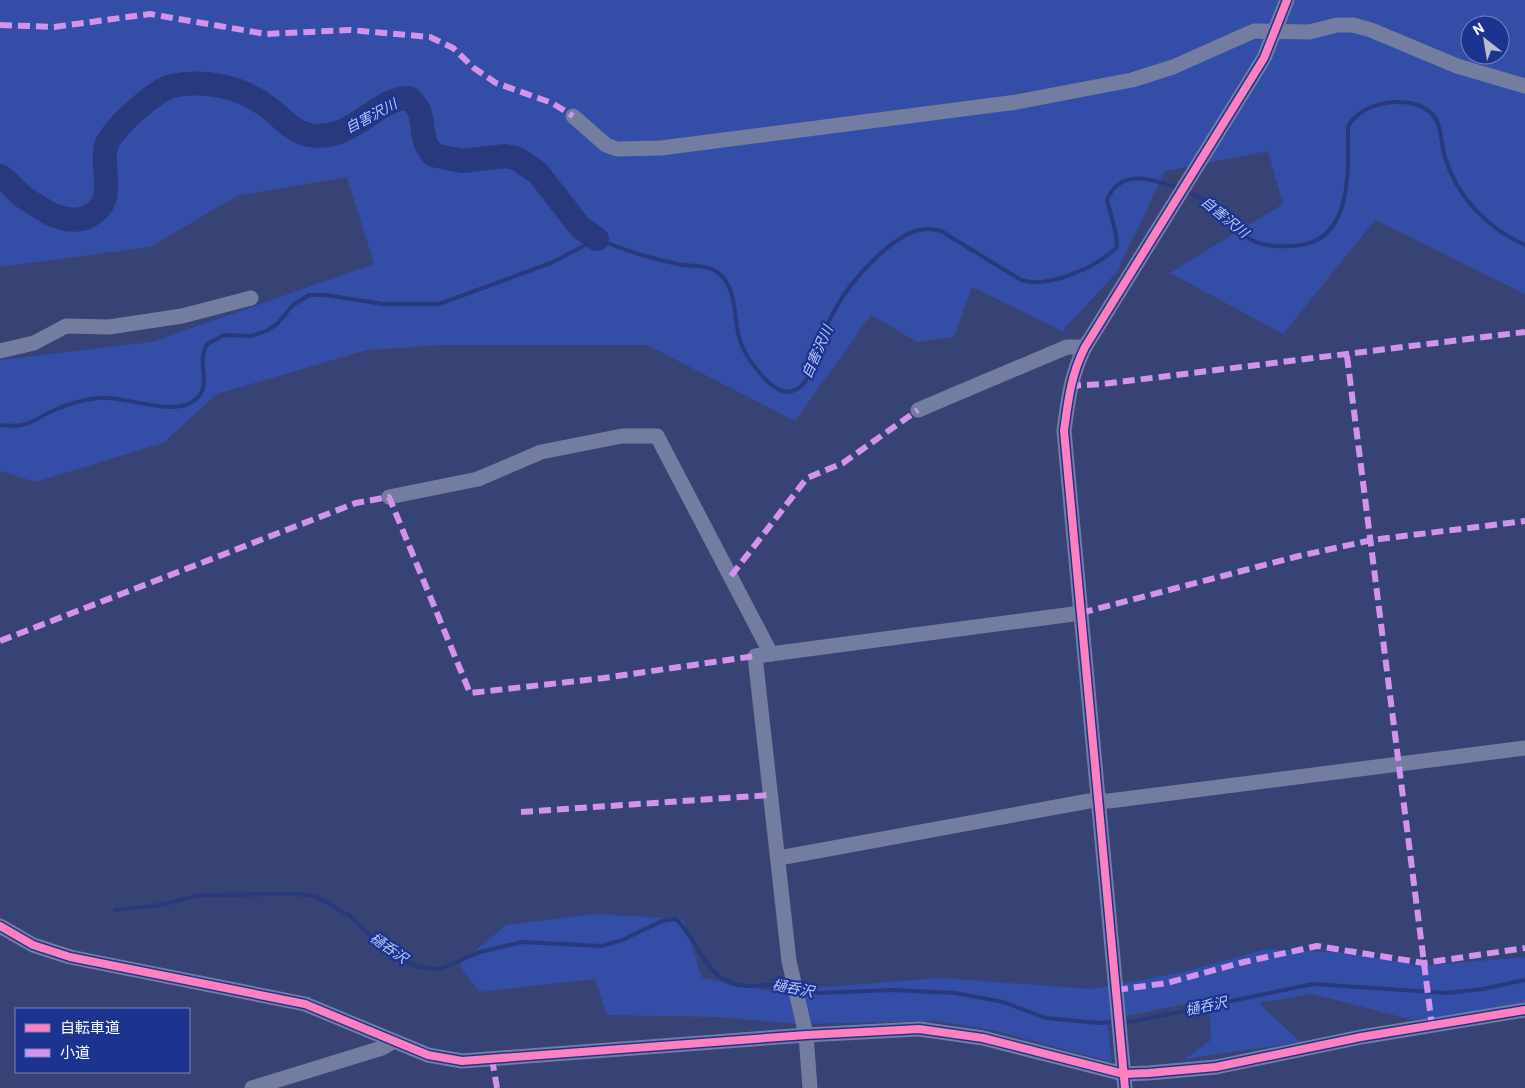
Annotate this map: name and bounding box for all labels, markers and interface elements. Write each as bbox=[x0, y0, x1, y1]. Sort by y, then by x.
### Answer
north arrow bbox=[1460, 15, 1510, 65]
text: N bbox=[1470, 19, 1487, 38]
water label: 自害沢川 bbox=[343, 95, 401, 136]
water label: 自害沢川 bbox=[1198, 193, 1253, 242]
water label: 自害沢川 bbox=[798, 321, 837, 381]
water label: 樋呑沢 bbox=[367, 929, 412, 968]
water label: 樋呑沢 bbox=[771, 976, 817, 1000]
water label: 樋呑沢 bbox=[1184, 993, 1230, 1018]
legend bbox=[15, 1008, 190, 1073]
text: 自転車道 bbox=[60, 1019, 120, 1037]
text: 小道 bbox=[60, 1044, 90, 1062]

